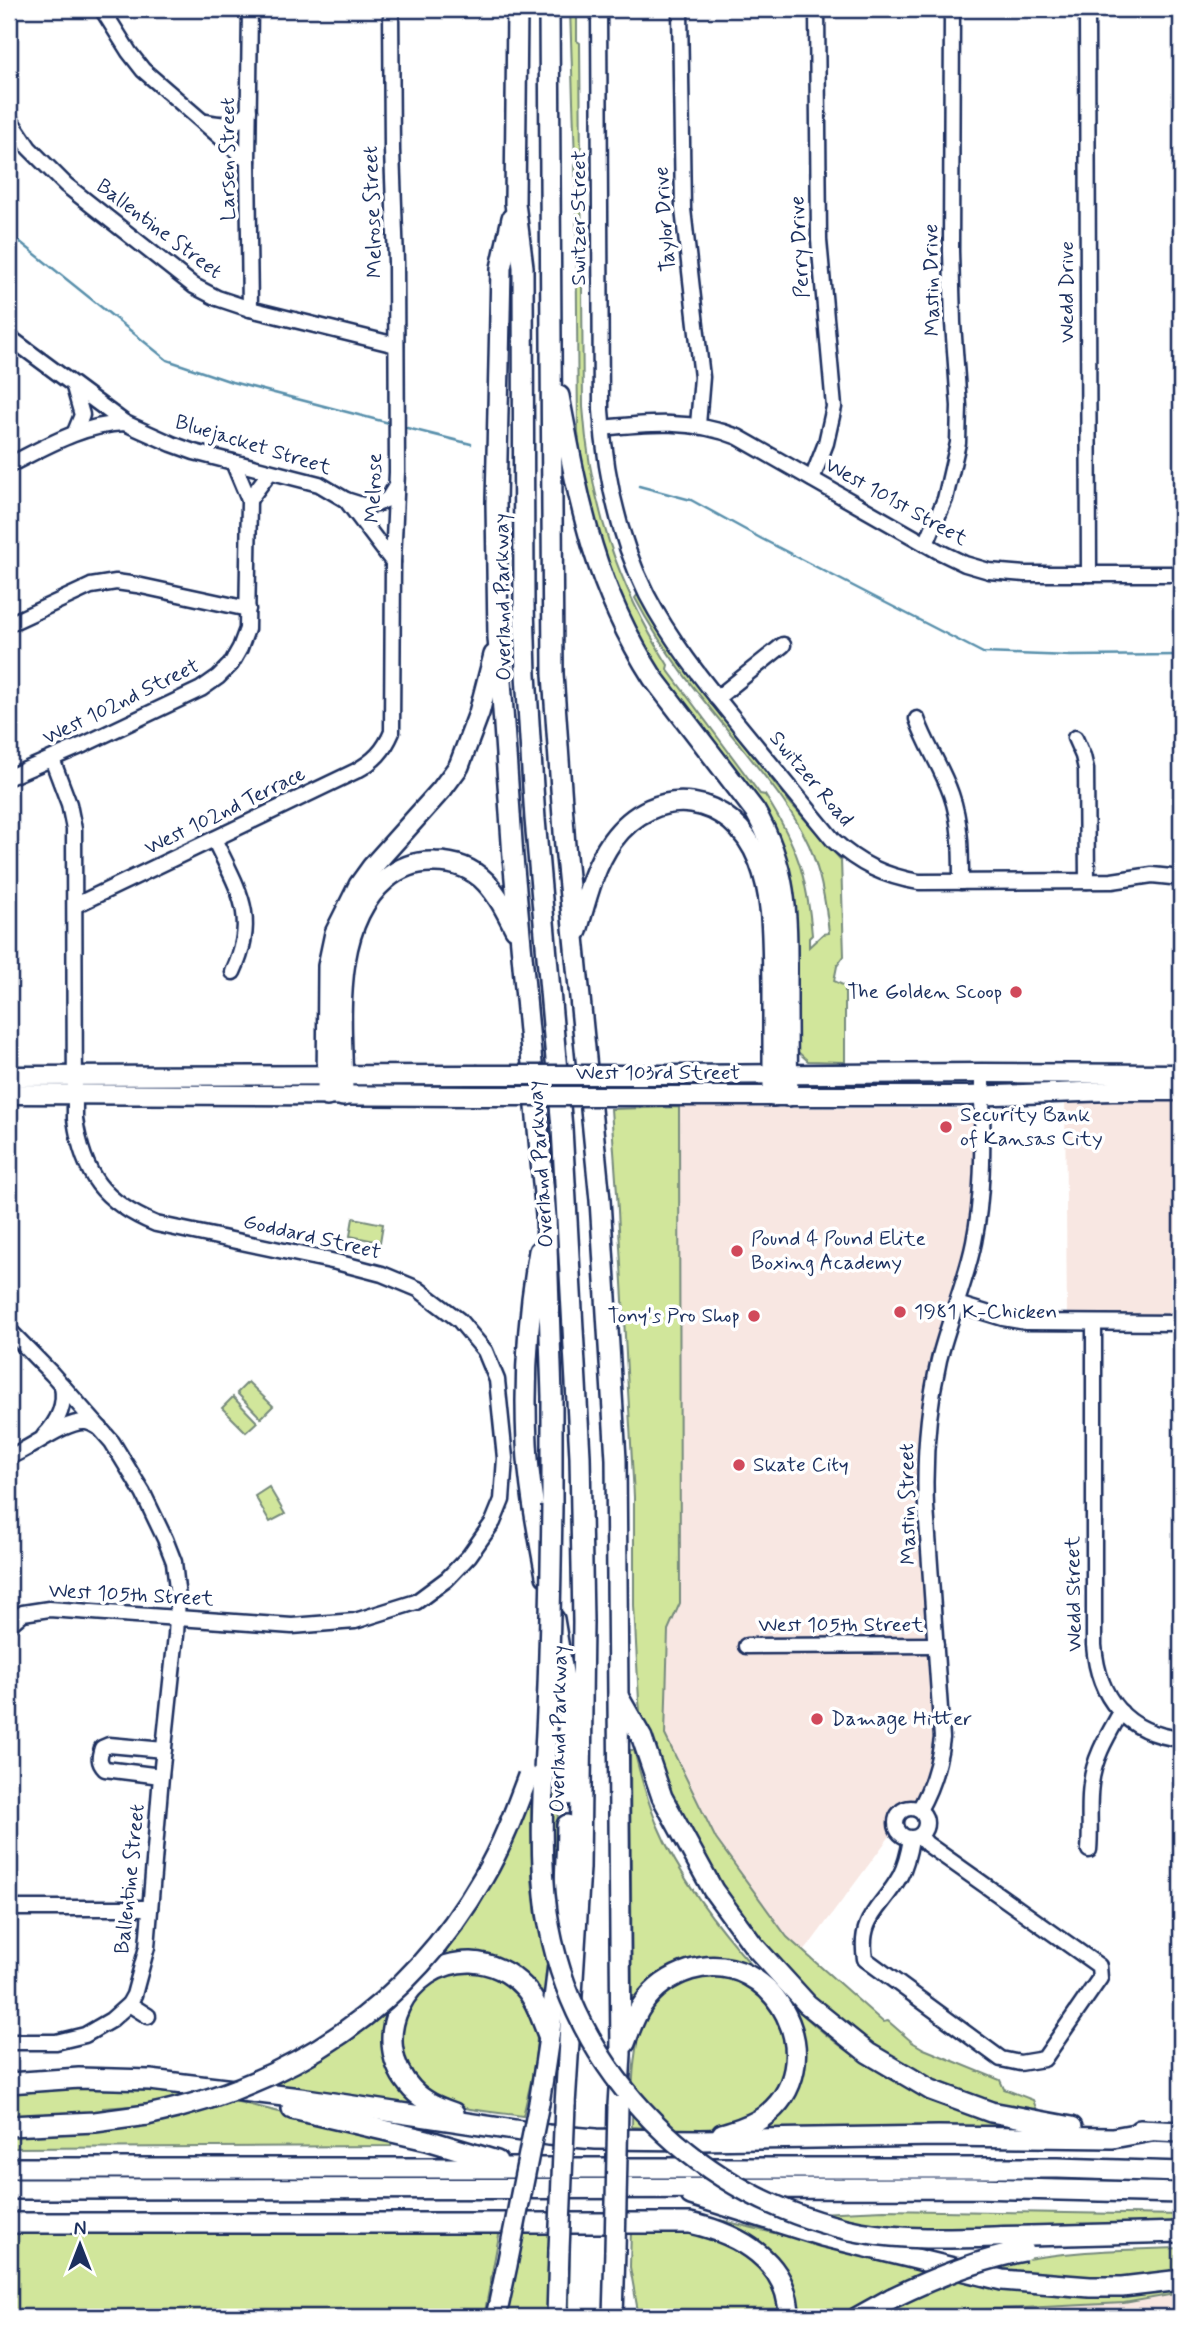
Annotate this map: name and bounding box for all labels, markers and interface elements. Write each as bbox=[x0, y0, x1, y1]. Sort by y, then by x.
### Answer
street label: Larsen Street bbox=[214, 97, 242, 221]
street label: Melrose Street bbox=[357, 145, 389, 279]
street label: Switzer Street bbox=[565, 150, 593, 286]
street label: Taylor Drive bbox=[647, 165, 683, 273]
street label: Ballentine Street bbox=[90, 172, 228, 286]
street label: Perry Drive bbox=[783, 195, 817, 299]
street label: Mastin Drive bbox=[917, 223, 947, 337]
street label: Wedd Drive bbox=[1053, 241, 1081, 343]
street label: Bluejacket Street bbox=[172, 408, 335, 482]
street label: West 101st Street bbox=[820, 451, 973, 553]
street label: Melrose bbox=[359, 452, 389, 524]
street label: Overland Parkway bbox=[488, 513, 518, 681]
street label: West 102nd Street bbox=[38, 652, 204, 752]
street label: Switzer Road bbox=[763, 725, 859, 833]
street label: West 102nd Terrace bbox=[140, 760, 310, 862]
place label: The Golden Scoop bbox=[847, 978, 1002, 1006]
marker: The Golden Scoop bbox=[1008, 984, 1024, 1000]
street label: West 103rd Street bbox=[576, 1059, 740, 1087]
street label: Overland Parkway bbox=[521, 1079, 561, 1249]
place label: Security Bank of Kansas City bbox=[960, 1101, 1103, 1153]
marker: Security Bank of Kansas City bbox=[938, 1119, 954, 1135]
street label: Goddard Street bbox=[240, 1208, 384, 1266]
place label: Pound 4 Pound Elite Boxing Academy bbox=[751, 1225, 926, 1277]
marker: Pound 4 Pound Elite Boxing Academy bbox=[729, 1243, 745, 1259]
place label: 1981 K-Chicken bbox=[914, 1298, 1057, 1326]
place label: Tony's Pro Shop bbox=[607, 1302, 740, 1330]
marker: 1981 K-Chicken bbox=[892, 1304, 908, 1320]
marker: Tony's Pro Shop bbox=[746, 1308, 762, 1324]
street label: Mastin Street bbox=[893, 1443, 923, 1565]
place label: Skate City bbox=[753, 1451, 849, 1479]
marker: Skate City bbox=[731, 1457, 747, 1473]
street label: Wedd Street bbox=[1059, 1535, 1089, 1652]
street label: West 105th Street bbox=[48, 1577, 215, 1613]
street label: West 105th Street bbox=[758, 1611, 924, 1639]
street label: Overland Parkway bbox=[544, 1645, 574, 1813]
place label: Damage Hitter bbox=[831, 1705, 972, 1734]
marker: Damage Hitter bbox=[809, 1711, 825, 1727]
street label: Ballentine Street bbox=[108, 1802, 152, 1955]
north arrow bbox=[46, 2210, 116, 2280]
text: N bbox=[74, 2217, 86, 2242]

